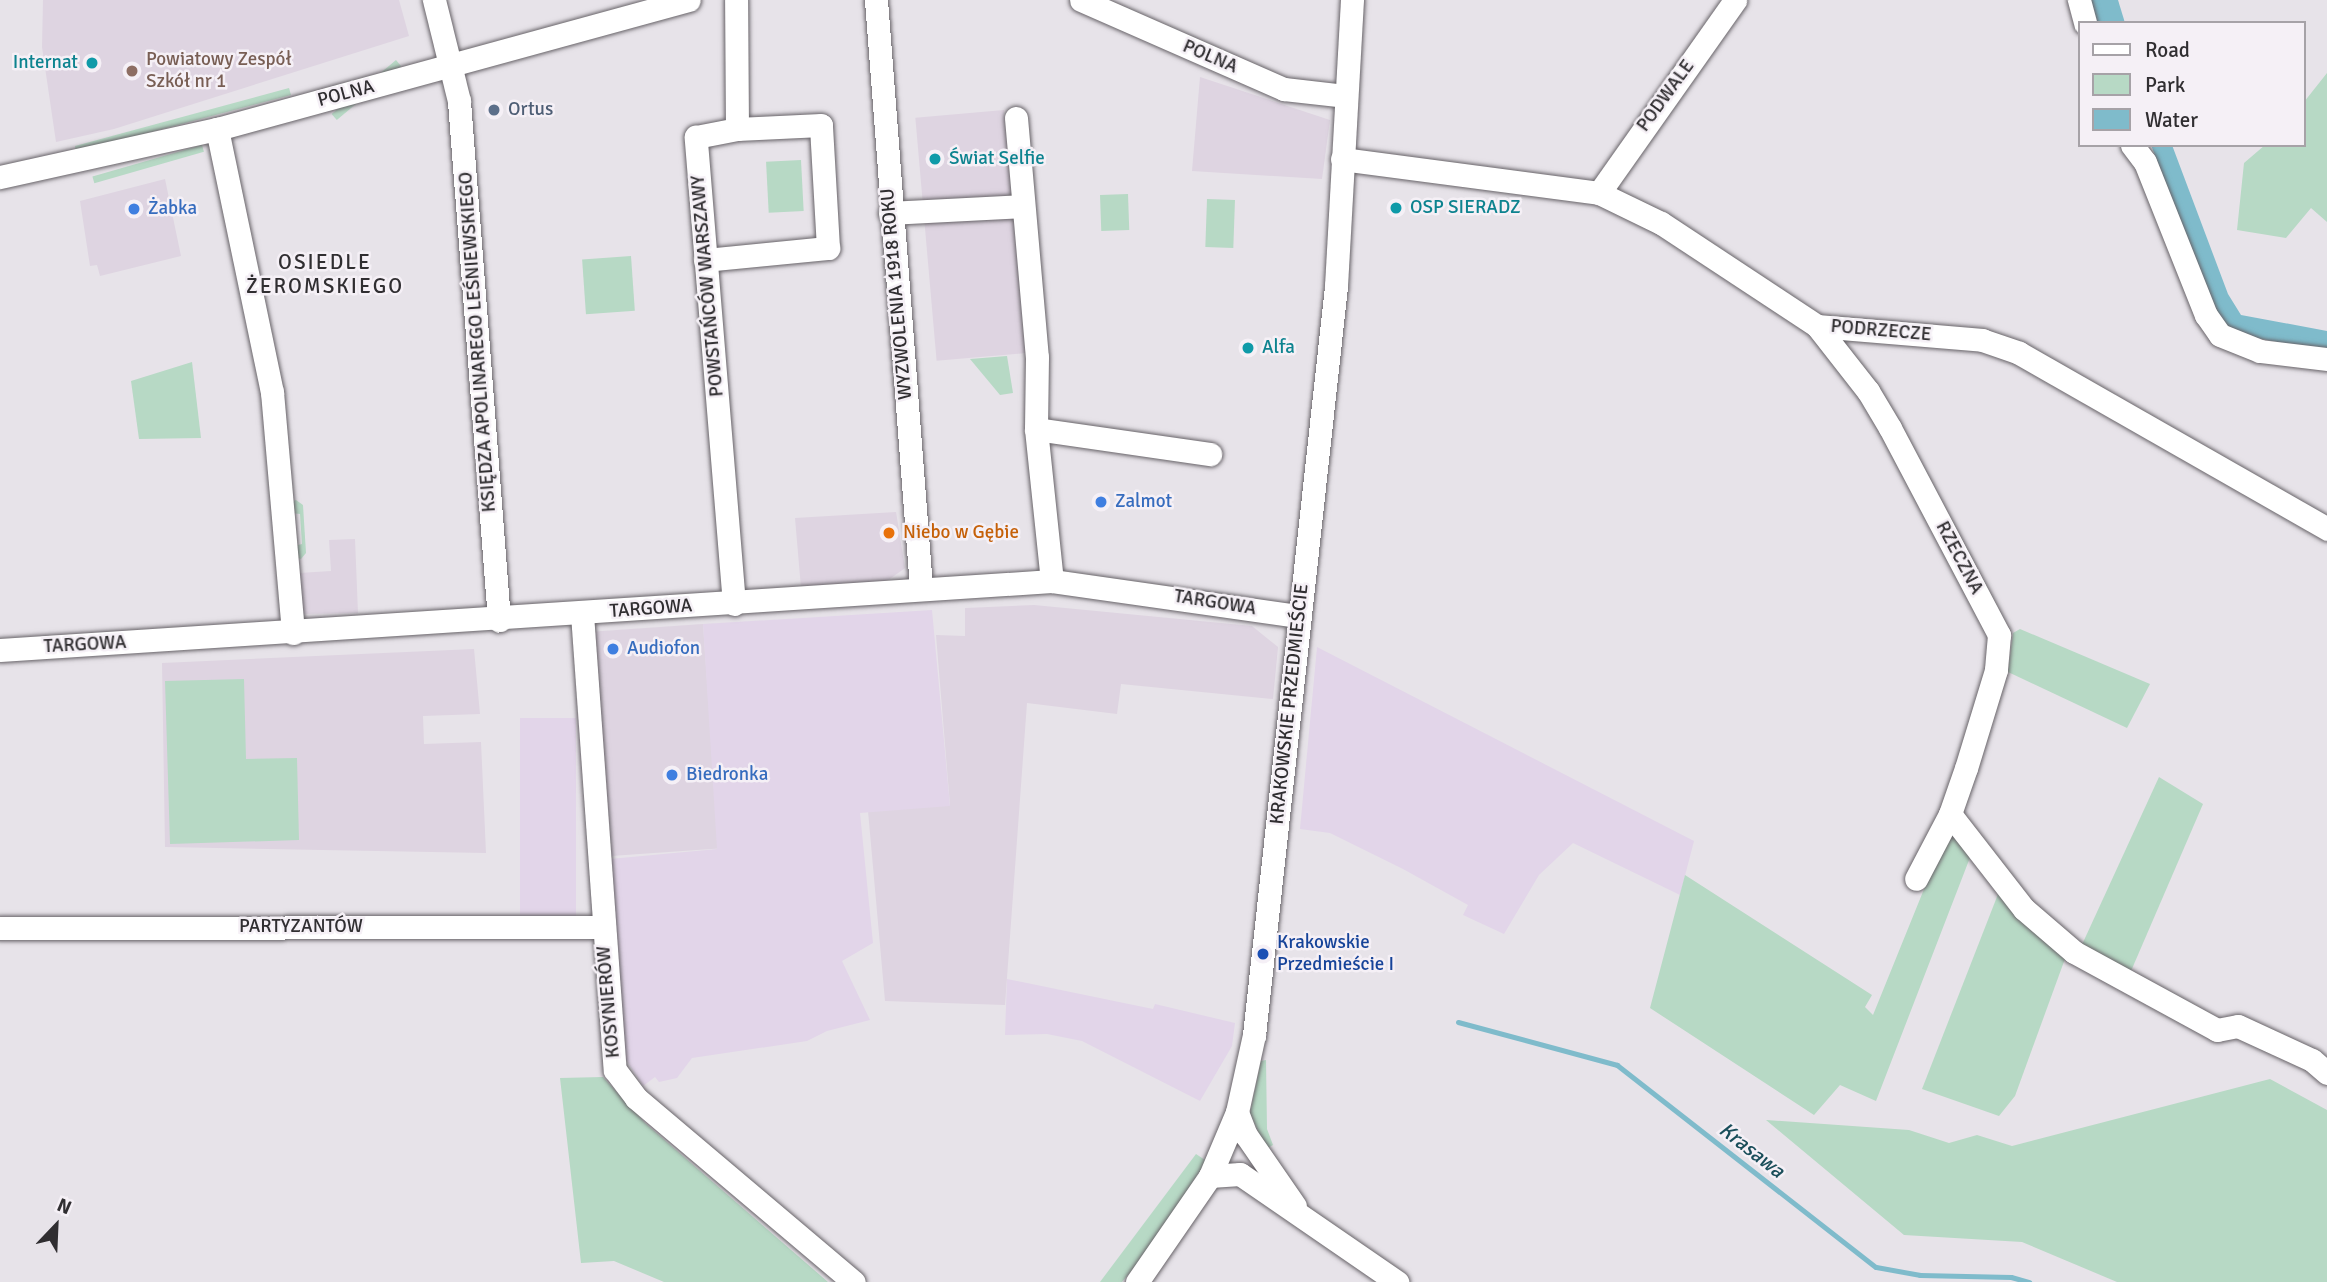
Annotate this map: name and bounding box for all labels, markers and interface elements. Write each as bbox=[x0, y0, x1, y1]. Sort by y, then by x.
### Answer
legend bbox=[2078, 21, 2306, 147]
street label: POLNA bbox=[1179, 35, 1241, 79]
text: Road bbox=[2145, 37, 2190, 63]
place label: Powiatowy Zespół Szkół nr 1 bbox=[146, 49, 292, 93]
place label: Internat bbox=[13, 52, 78, 74]
marker: Internat bbox=[84, 55, 100, 71]
street label: PODWALE bbox=[1632, 56, 1700, 136]
marker: Powiatowy Zespół Szkół nr 1 bbox=[124, 63, 140, 79]
text: Park bbox=[2145, 72, 2185, 98]
street label: POLNA bbox=[315, 76, 377, 112]
place label: Ortus bbox=[508, 99, 553, 121]
marker: Ortus bbox=[486, 102, 502, 118]
text: Water bbox=[2145, 107, 2198, 133]
place label: Świat Selfie bbox=[949, 148, 1045, 170]
marker: Świat Selfie bbox=[927, 151, 943, 167]
street label: KSIĘDZA APOLINAREGO LEŚNIEWSKIEGO bbox=[455, 171, 501, 513]
street label: POWSTAŃCÓW WARSZAWY bbox=[687, 174, 729, 398]
street label: WYZWOLENIA 1918 ROKU bbox=[876, 187, 918, 401]
place label: OSP SIERADZ bbox=[1410, 197, 1521, 219]
place label: Żabka bbox=[148, 198, 197, 220]
marker: OSP SIERADZ bbox=[1388, 200, 1404, 216]
marker: Żabka bbox=[126, 201, 142, 217]
district label: OSIEDLE ŻEROMSKIEGO bbox=[247, 249, 403, 299]
street label: PODRZECZE bbox=[1830, 315, 1932, 347]
place label: Alfa bbox=[1262, 337, 1295, 359]
marker: Alfa bbox=[1240, 340, 1256, 356]
place label: Zalmot bbox=[1115, 491, 1172, 513]
marker: Zalmot bbox=[1093, 494, 1109, 510]
street label: RZECZNA bbox=[1930, 518, 1988, 598]
place label: Niebo w Gębie bbox=[903, 522, 1019, 544]
marker: Niebo w Gębie bbox=[881, 525, 897, 541]
street label: KRAKOWSKIE PRZEDMIEŚCIE bbox=[1266, 582, 1314, 826]
street label: TARGOWA bbox=[1172, 585, 1258, 621]
street label: TARGOWA bbox=[609, 595, 693, 623]
street label: TARGOWA bbox=[43, 631, 127, 659]
place label: Audiofon bbox=[627, 638, 700, 660]
marker: Audiofon bbox=[605, 641, 621, 657]
place label: Biedronka bbox=[686, 764, 768, 786]
marker: Biedronka bbox=[664, 767, 680, 783]
street label: PARTYZANTÓW bbox=[239, 916, 363, 938]
place label: Krakowskie Przedmieście I bbox=[1277, 932, 1394, 976]
street label: KOSYNIERÓW bbox=[593, 945, 625, 1059]
marker: Krakowskie Przedmieście I bbox=[1255, 946, 1271, 962]
water label: Krasawa bbox=[1714, 1117, 1790, 1183]
north arrow bbox=[21, 1191, 91, 1261]
text: N bbox=[53, 1193, 75, 1220]

